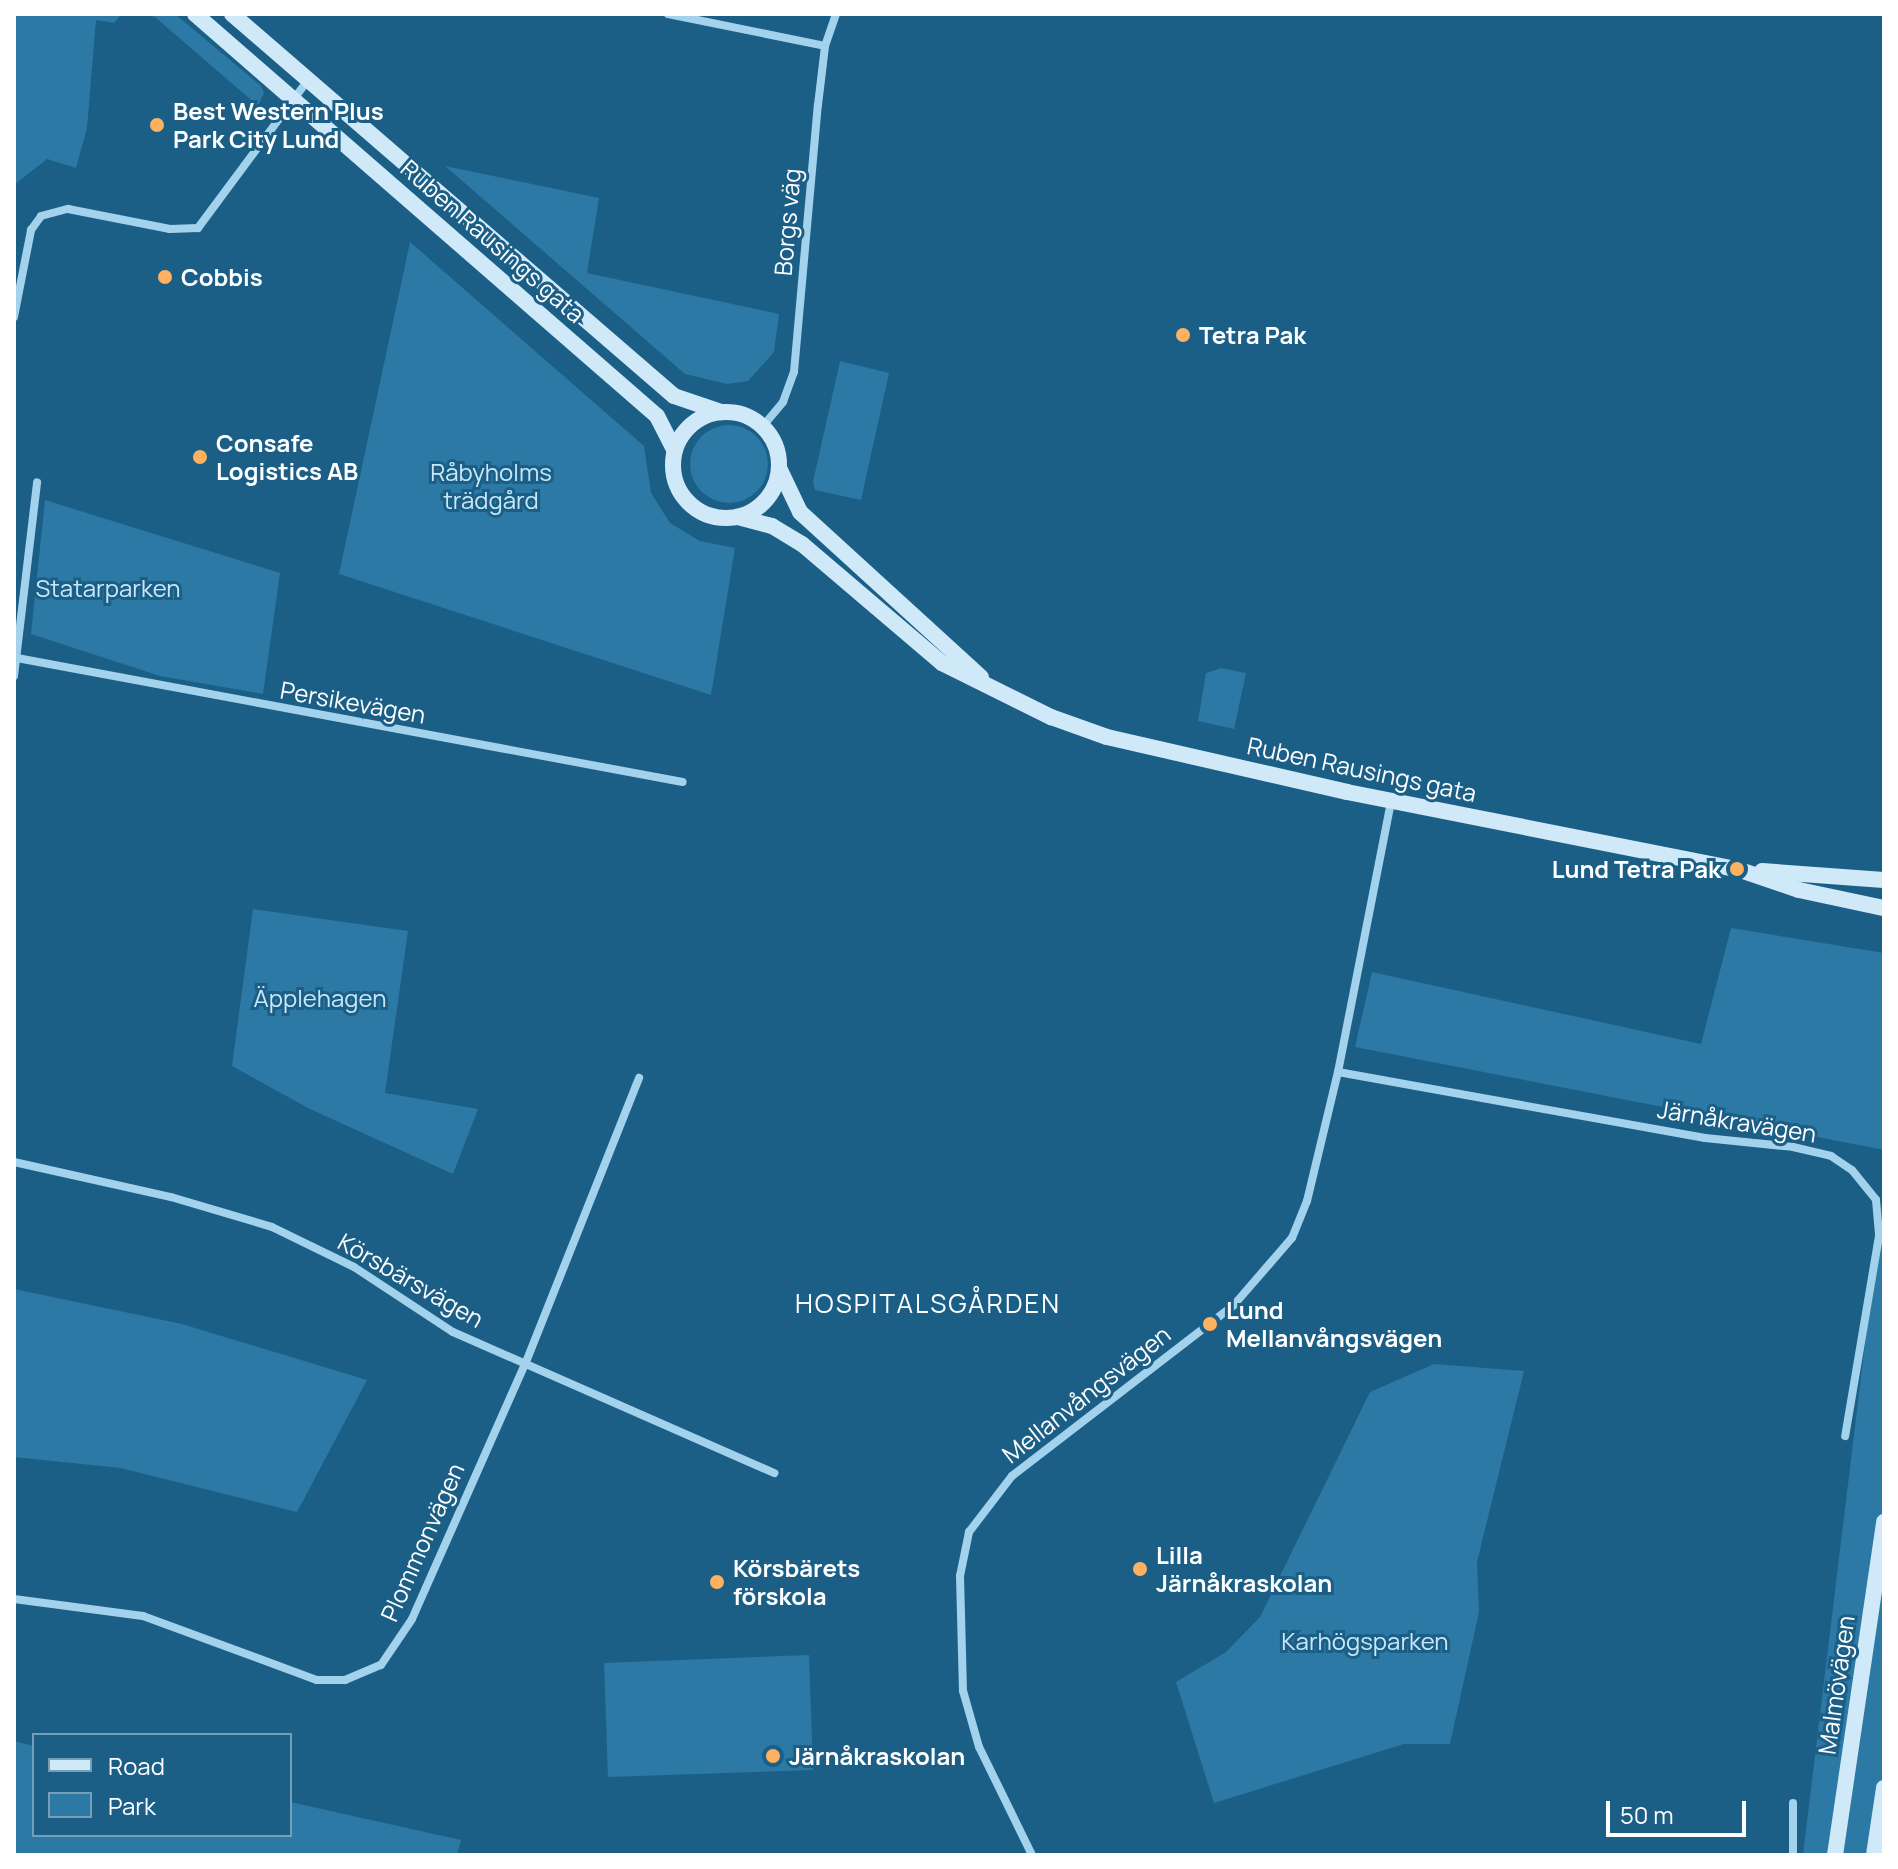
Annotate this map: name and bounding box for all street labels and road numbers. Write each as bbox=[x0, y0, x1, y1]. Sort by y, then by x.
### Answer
street label: Ruben Rausings gata bbox=[395, 154, 591, 328]
street label: Borgs väg bbox=[768, 167, 806, 277]
street label: Persikevägen bbox=[278, 675, 428, 729]
street label: Ruben Rausings gata bbox=[1245, 731, 1479, 807]
street label: Järnåkravägen bbox=[1655, 1094, 1819, 1148]
street label: Körsbärsvägen bbox=[333, 1227, 489, 1333]
street label: Mellanvångsvägen bbox=[996, 1319, 1176, 1469]
street label: Plommonvägen bbox=[374, 1458, 470, 1626]
street label: Malmövägen bbox=[1812, 1614, 1860, 1756]

